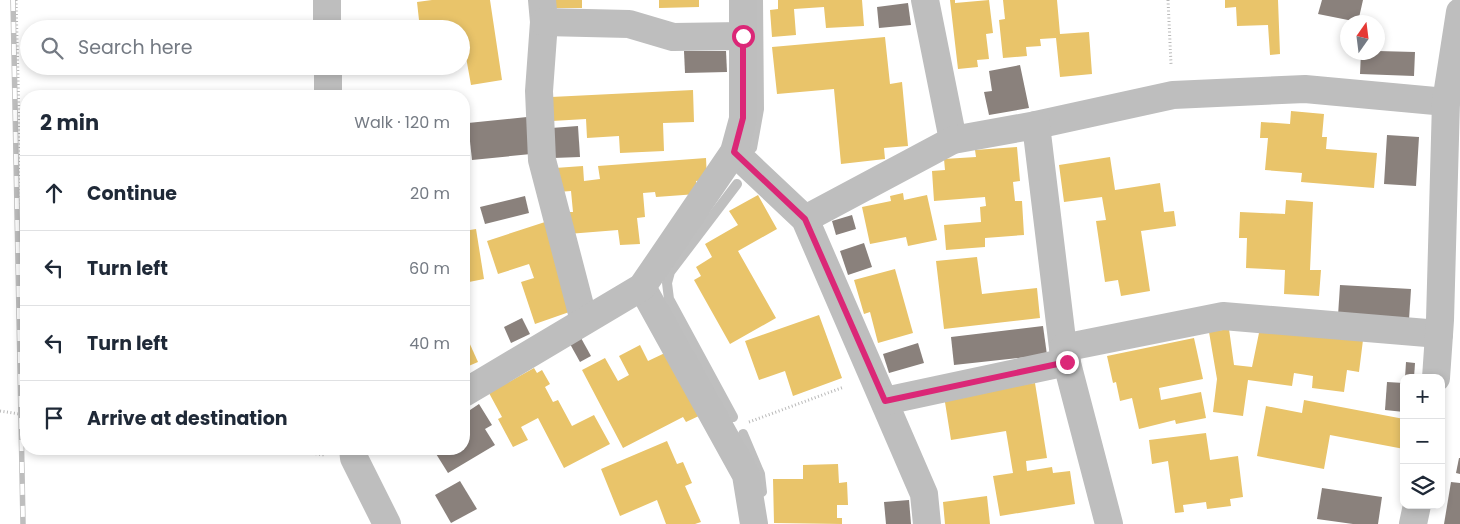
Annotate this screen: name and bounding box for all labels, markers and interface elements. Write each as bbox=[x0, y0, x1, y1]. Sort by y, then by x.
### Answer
north arrow bbox=[1340, 15, 1385, 60]
search box bbox=[20, 20, 470, 75]
route start bbox=[732, 25, 755, 48]
icon: search bbox=[38, 34, 66, 62]
text: Search here bbox=[78, 34, 192, 61]
text: 2 min bbox=[40, 108, 99, 137]
text: Walk · 120 m bbox=[354, 111, 450, 134]
icon: ahead bbox=[40, 179, 68, 207]
text: Continue bbox=[87, 180, 177, 207]
text: 20 m bbox=[410, 182, 450, 205]
icon: left bbox=[40, 254, 68, 282]
text: Turn left bbox=[87, 255, 168, 282]
text: 60 m bbox=[409, 257, 450, 280]
icon: left bbox=[40, 329, 68, 357]
text: Turn left bbox=[87, 330, 168, 357]
text: 40 m bbox=[409, 332, 450, 355]
route end bbox=[1056, 351, 1079, 374]
map controls bbox=[1400, 374, 1445, 509]
button: + bbox=[1400, 374, 1445, 419]
icon: arrive bbox=[40, 404, 68, 432]
text: Arrive at destination bbox=[87, 405, 288, 432]
button: − bbox=[1400, 419, 1445, 464]
button: layers bbox=[1400, 464, 1445, 509]

